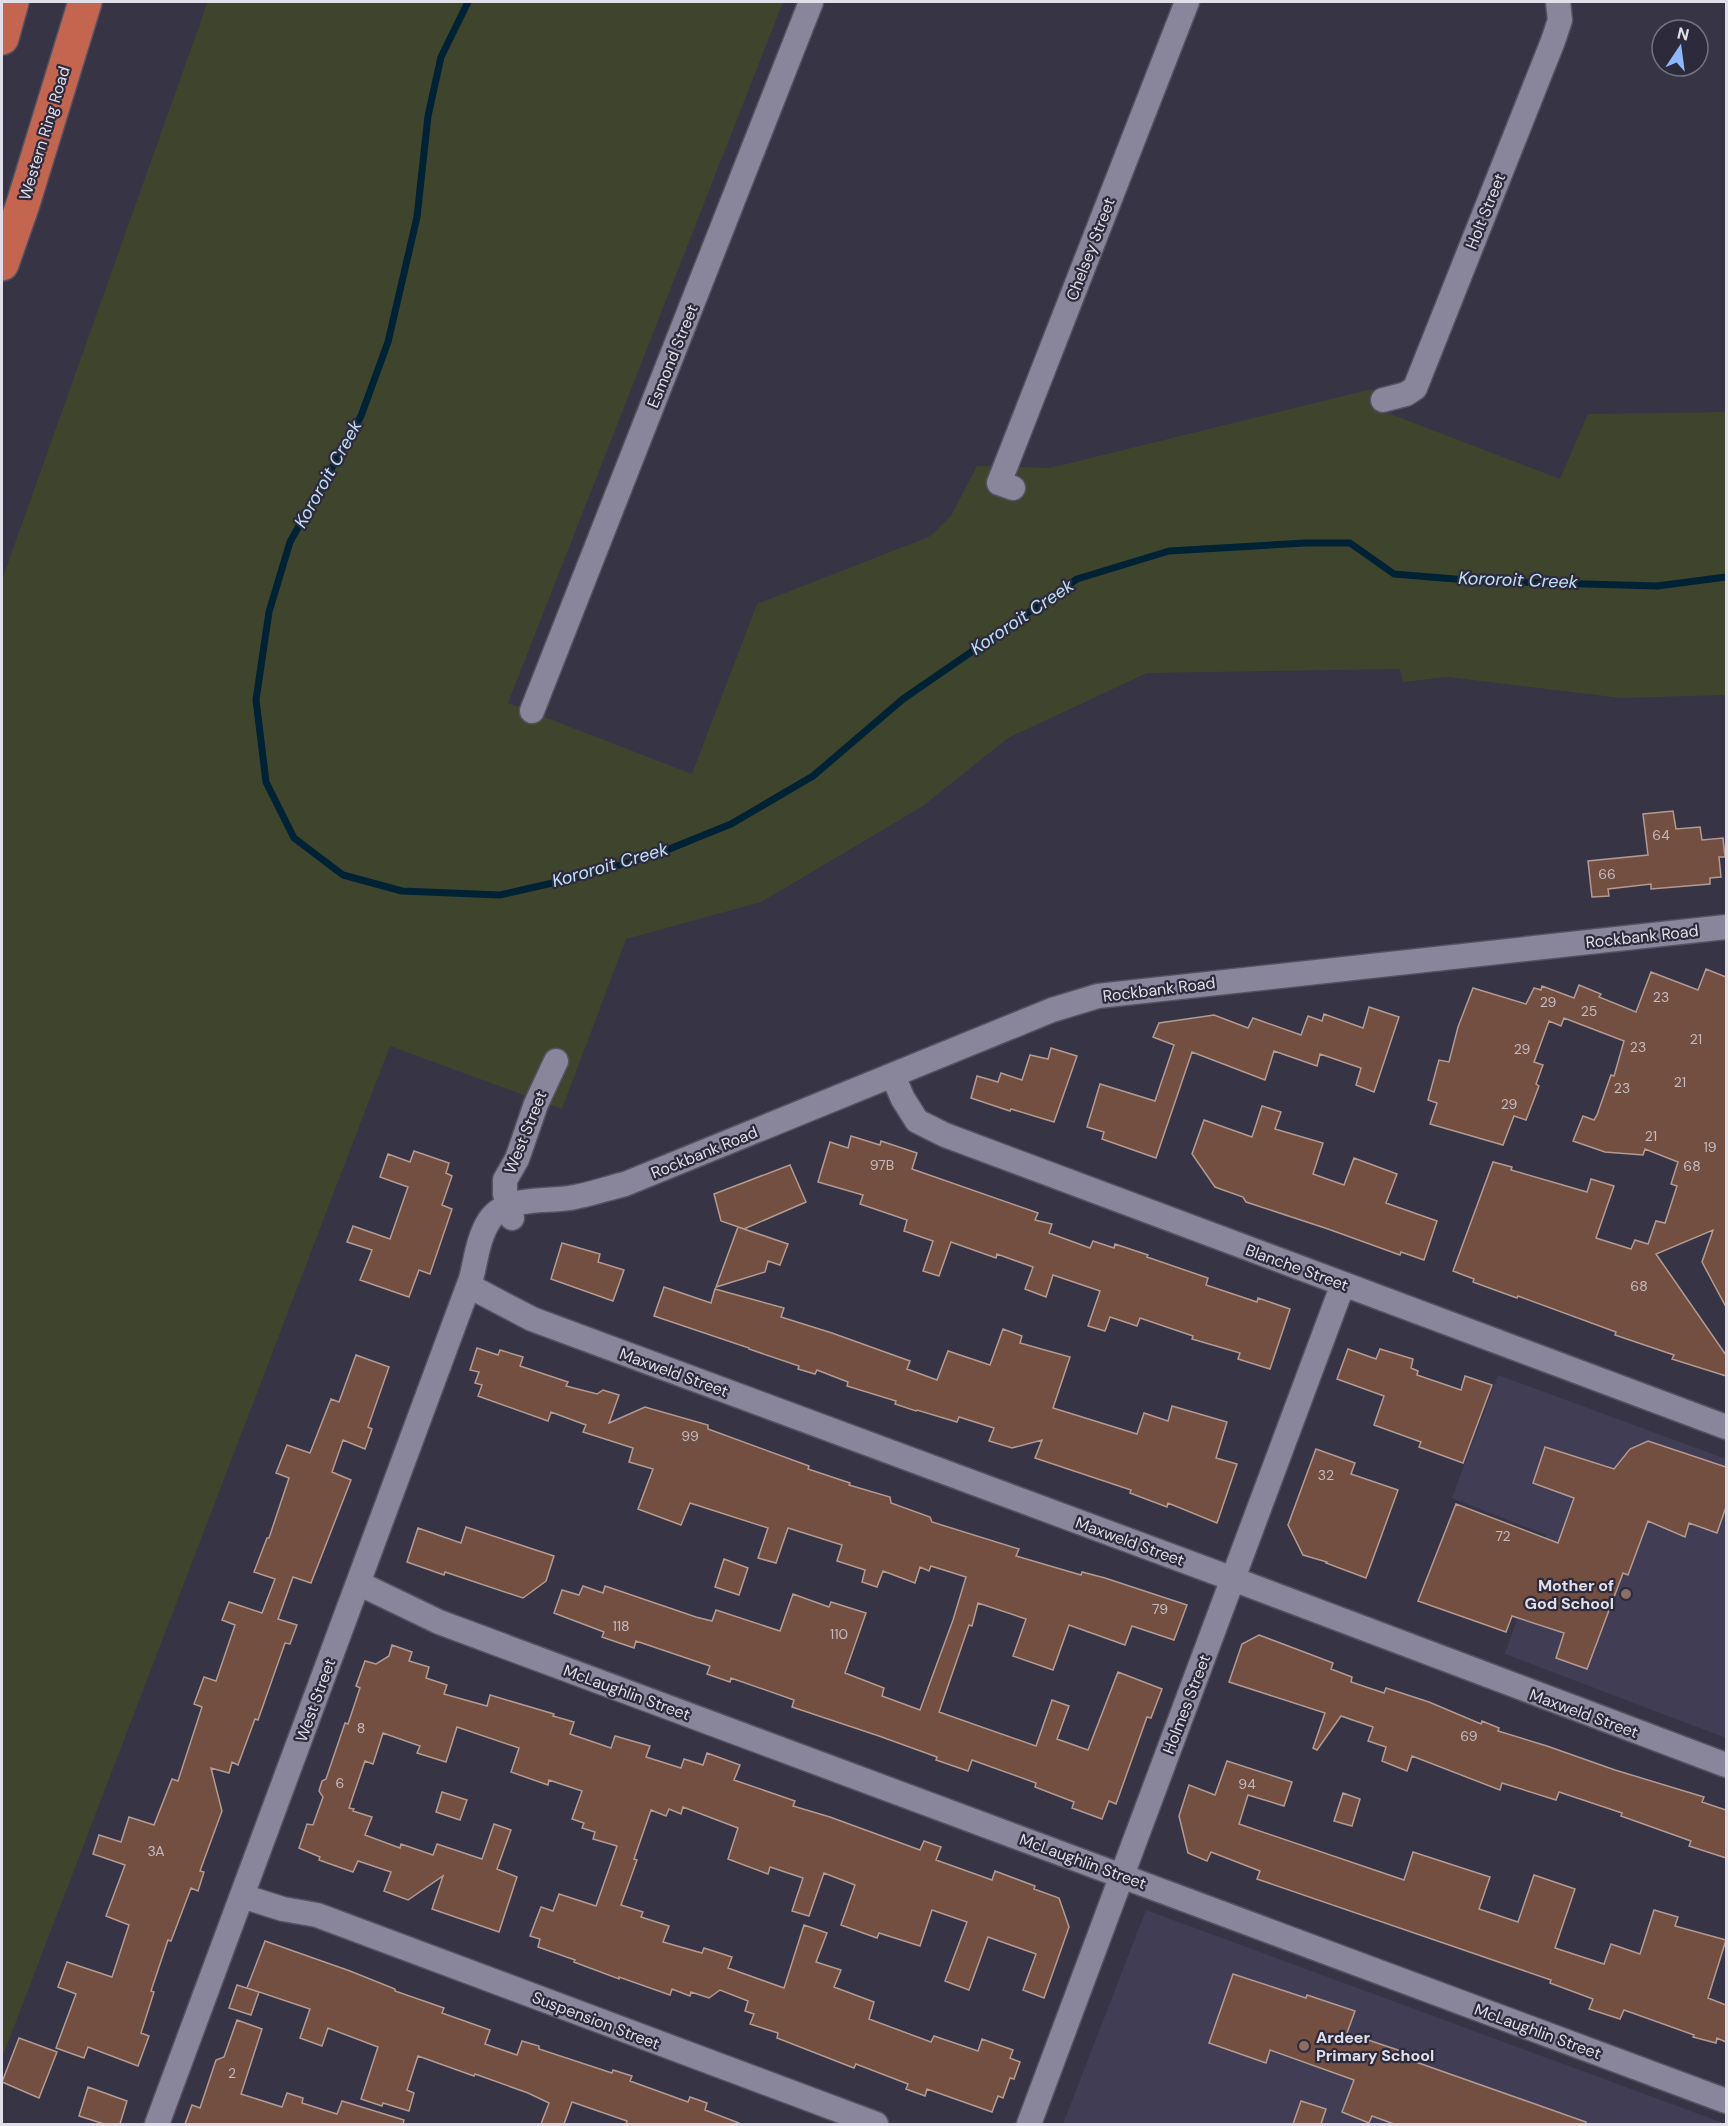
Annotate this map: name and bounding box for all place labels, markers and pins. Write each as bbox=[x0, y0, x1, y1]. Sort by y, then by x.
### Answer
place label: Mother of God School bbox=[1524, 1575, 1614, 1614]
marker: Mother of God School bbox=[1619, 1587, 1633, 1601]
place label: Ardeer Primary School bbox=[1316, 2027, 1434, 2066]
marker: Ardeer Primary School bbox=[1297, 2039, 1311, 2053]

